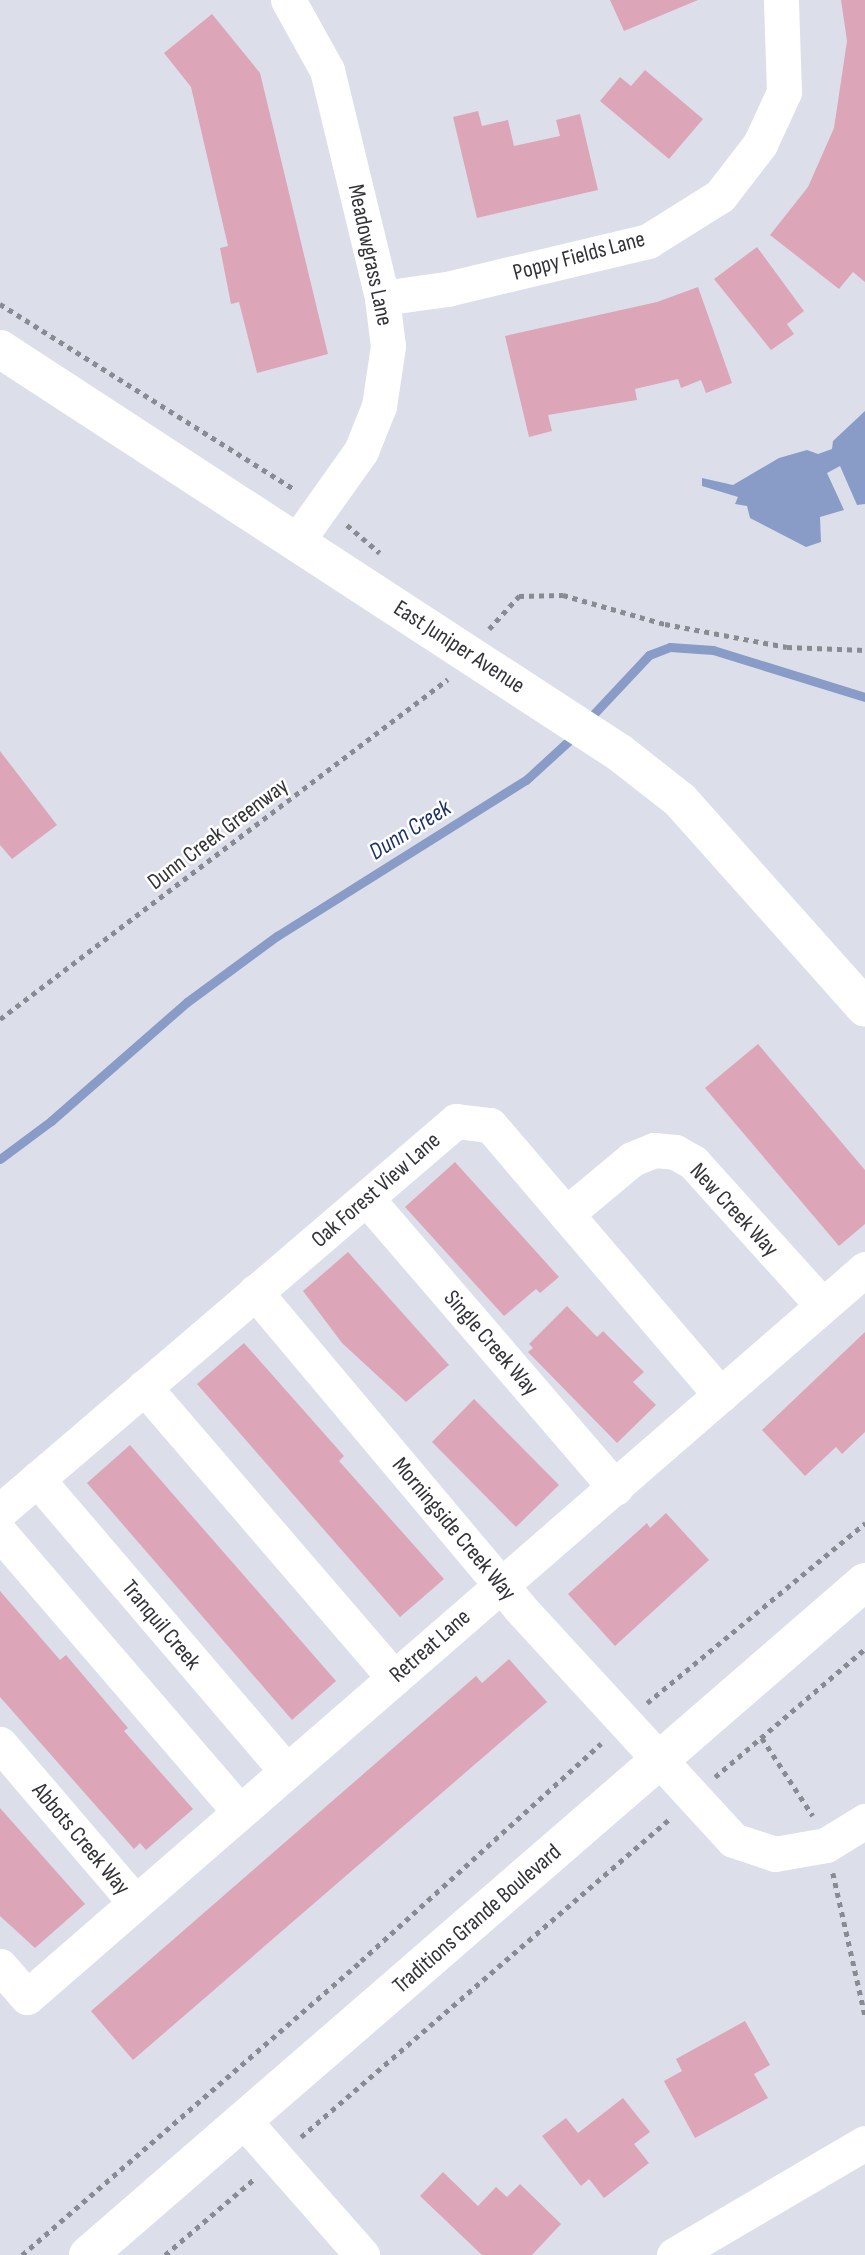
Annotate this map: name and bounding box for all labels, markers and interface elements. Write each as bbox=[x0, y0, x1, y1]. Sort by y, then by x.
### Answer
street label: Meadowgrass Lane bbox=[342, 182, 398, 328]
street label: Poppy Fields Lane bbox=[510, 225, 648, 287]
street label: East Juniper Avenue bbox=[388, 594, 530, 700]
street label: Dunn Creek Greenway bbox=[142, 772, 294, 896]
water label: Dunn Creek bbox=[364, 794, 456, 866]
street label: Oak Forest View Lane bbox=[306, 1127, 446, 1253]
street label: New Creek Way bbox=[684, 1158, 784, 1262]
street label: Single Creek Way bbox=[438, 1285, 544, 1401]
street label: Morningside Creek Way bbox=[386, 1452, 522, 1606]
street label: Tranquil Creek bbox=[116, 1575, 206, 1675]
street label: Retreat Lane bbox=[384, 1603, 476, 1689]
street label: Abbots Creek Way bbox=[26, 1777, 136, 1901]
street label: Traditions Grande Boulevard bbox=[387, 1838, 567, 2000]

